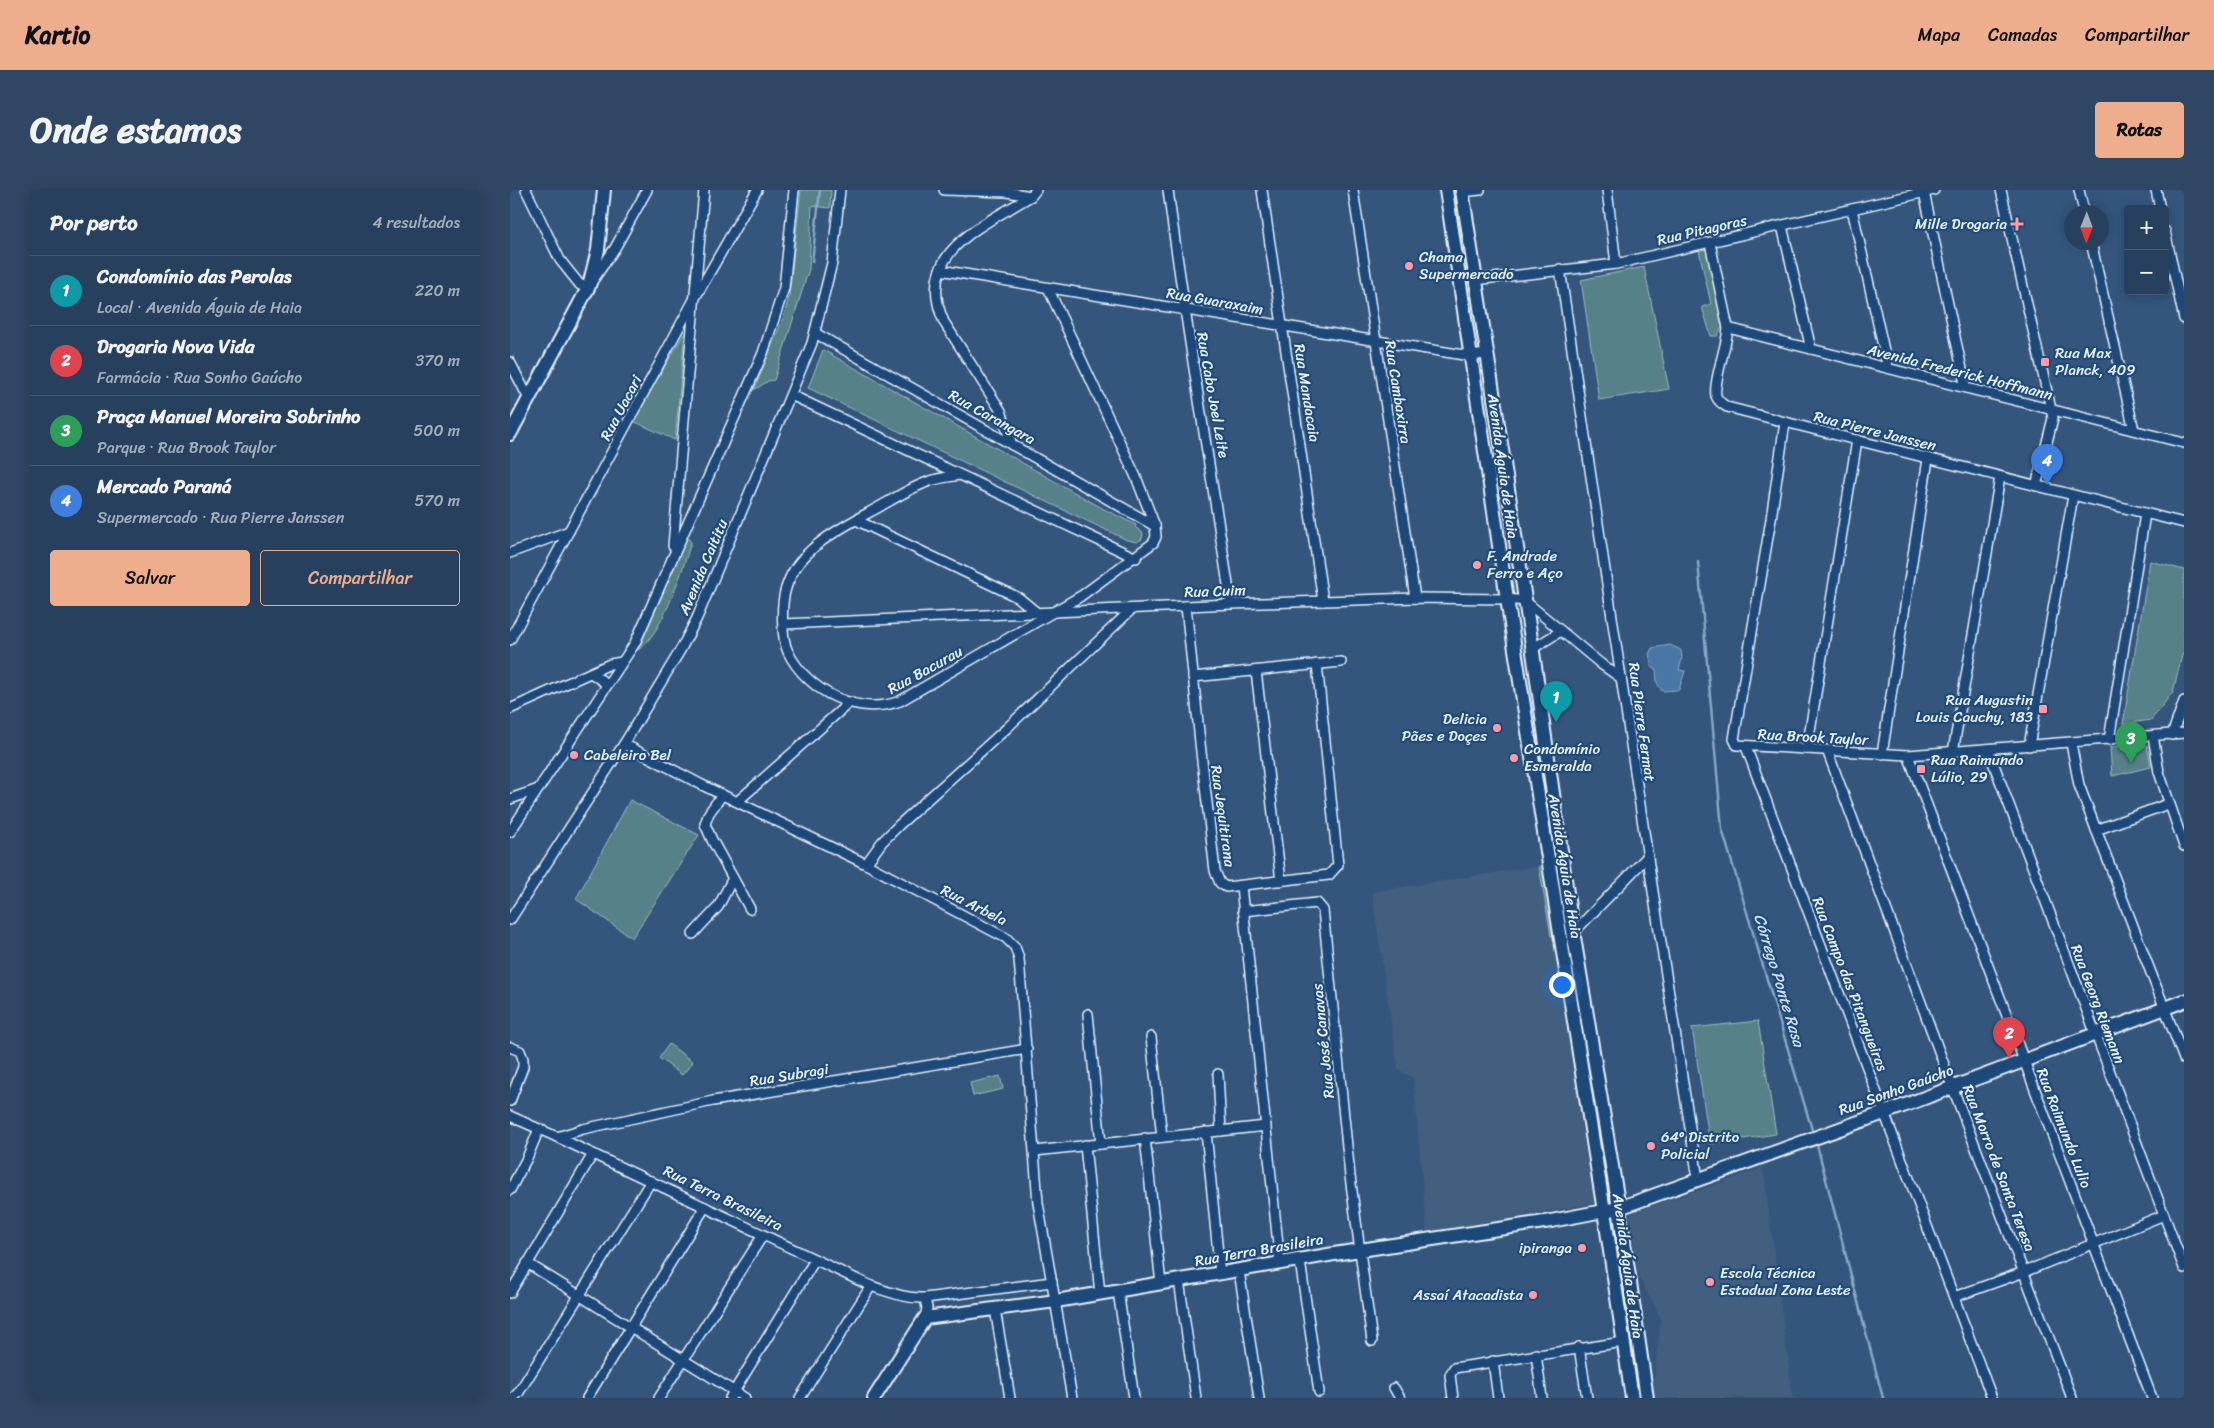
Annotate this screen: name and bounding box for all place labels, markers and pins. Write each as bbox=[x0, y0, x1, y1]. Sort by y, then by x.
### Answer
place label: Mille Drogaria bbox=[1915, 211, 2007, 237]
marker: Mille Drogaria bbox=[2011, 218, 2023, 230]
place label: Chama Supermercado bbox=[1419, 244, 1514, 287]
marker: Chama Supermercado bbox=[1403, 260, 1415, 272]
place label: Rua Max Planck, 409 bbox=[2055, 340, 2135, 383]
marker: Rua Max Planck, 409 bbox=[2039, 356, 2051, 368]
pin: 4 bbox=[2031, 444, 2063, 485]
place label: F. Andrade Ferro e Aço bbox=[1487, 543, 1563, 586]
marker: F. Andrade Ferro e Aço bbox=[1471, 559, 1483, 571]
pin: 1 bbox=[1540, 681, 1572, 722]
place label: Rua Augustin Louis Cauchy, 183 bbox=[1916, 687, 2033, 730]
marker: Rua Augustin Louis Cauchy, 183 bbox=[2037, 703, 2049, 715]
place label: Delicia Pães e Doçes bbox=[1402, 706, 1487, 749]
marker: Delicia Pães e Doçes bbox=[1491, 722, 1503, 734]
pin: 3 bbox=[2115, 722, 2147, 763]
place label: Condomínio Esmeralda bbox=[1524, 736, 1600, 779]
place label: Cabeleiro Bel bbox=[584, 742, 672, 768]
place label: Rua Raimundo Lúlio, 29 bbox=[1931, 747, 2024, 790]
marker: Cabeleiro Bel bbox=[568, 749, 580, 761]
marker: Condomínio Esmeralda bbox=[1508, 752, 1520, 764]
marker: Rua Raimundo Lúlio, 29 bbox=[1915, 763, 1927, 775]
pin: 2 bbox=[1993, 1017, 2025, 1058]
place label: 64º Distrito Policial bbox=[1661, 1124, 1740, 1167]
marker: 64º Distrito Policial bbox=[1645, 1140, 1657, 1152]
place label: ipiranga bbox=[1519, 1235, 1572, 1261]
marker: ipiranga bbox=[1576, 1242, 1588, 1254]
place label: Escola Técnica Estadual Zona Leste bbox=[1720, 1260, 1851, 1303]
marker: Escola Técnica Estadual Zona Leste bbox=[1704, 1276, 1716, 1288]
place label: Assaí Atacadista bbox=[1412, 1282, 1523, 1308]
marker: Assaí Atacadista bbox=[1527, 1289, 1539, 1301]

